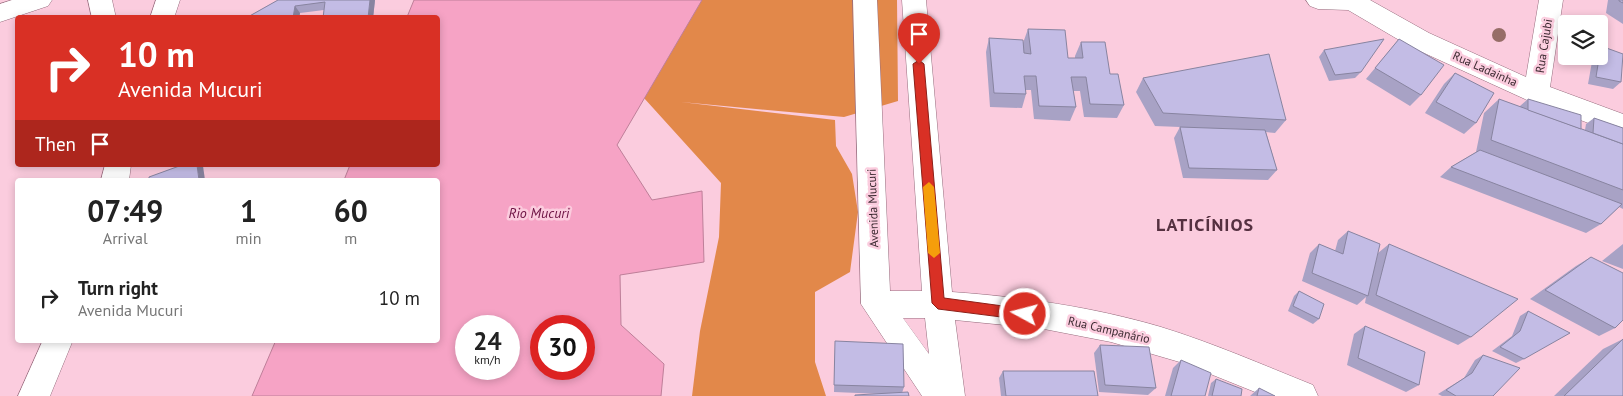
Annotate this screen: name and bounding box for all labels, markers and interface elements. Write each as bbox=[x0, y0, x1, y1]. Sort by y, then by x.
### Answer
pin bbox=[898, 13, 940, 64]
map controls bbox=[1558, 15, 1608, 65]
button: layers bbox=[1558, 15, 1608, 65]
street label: Rua Cajubi bbox=[1532, 18, 1555, 74]
icon: arrive bbox=[905, 20, 933, 48]
text: 10 m bbox=[118, 31, 195, 77]
icon: right bbox=[35, 35, 100, 100]
street label: Rua Ladainha bbox=[1451, 48, 1520, 90]
text: Avenida Mucuri bbox=[118, 75, 263, 103]
icon: arrive bbox=[86, 130, 114, 158]
text: Then bbox=[35, 132, 76, 156]
street label: Avenida Mucuri bbox=[864, 168, 881, 248]
text: 07:49 bbox=[87, 191, 163, 230]
text: 1 bbox=[240, 191, 257, 230]
text: 60 bbox=[334, 191, 368, 230]
water label: Rio Mucuri bbox=[508, 204, 570, 222]
district label: LATICÍNIOS bbox=[1156, 213, 1254, 236]
text: Arrival bbox=[103, 228, 148, 248]
text: min bbox=[236, 228, 262, 248]
text: m bbox=[344, 228, 357, 248]
text: Turn right bbox=[78, 276, 158, 300]
icon: right bbox=[35, 284, 63, 312]
text: 10 m bbox=[379, 286, 420, 310]
position arrow bbox=[998, 287, 1050, 339]
text: Avenida Mucuri bbox=[78, 300, 183, 320]
street label: Rua Campanário bbox=[1067, 313, 1152, 346]
speed limit sign: 30 bbox=[530, 315, 595, 380]
text: 24 bbox=[473, 325, 502, 357]
text: km/h bbox=[474, 352, 501, 367]

